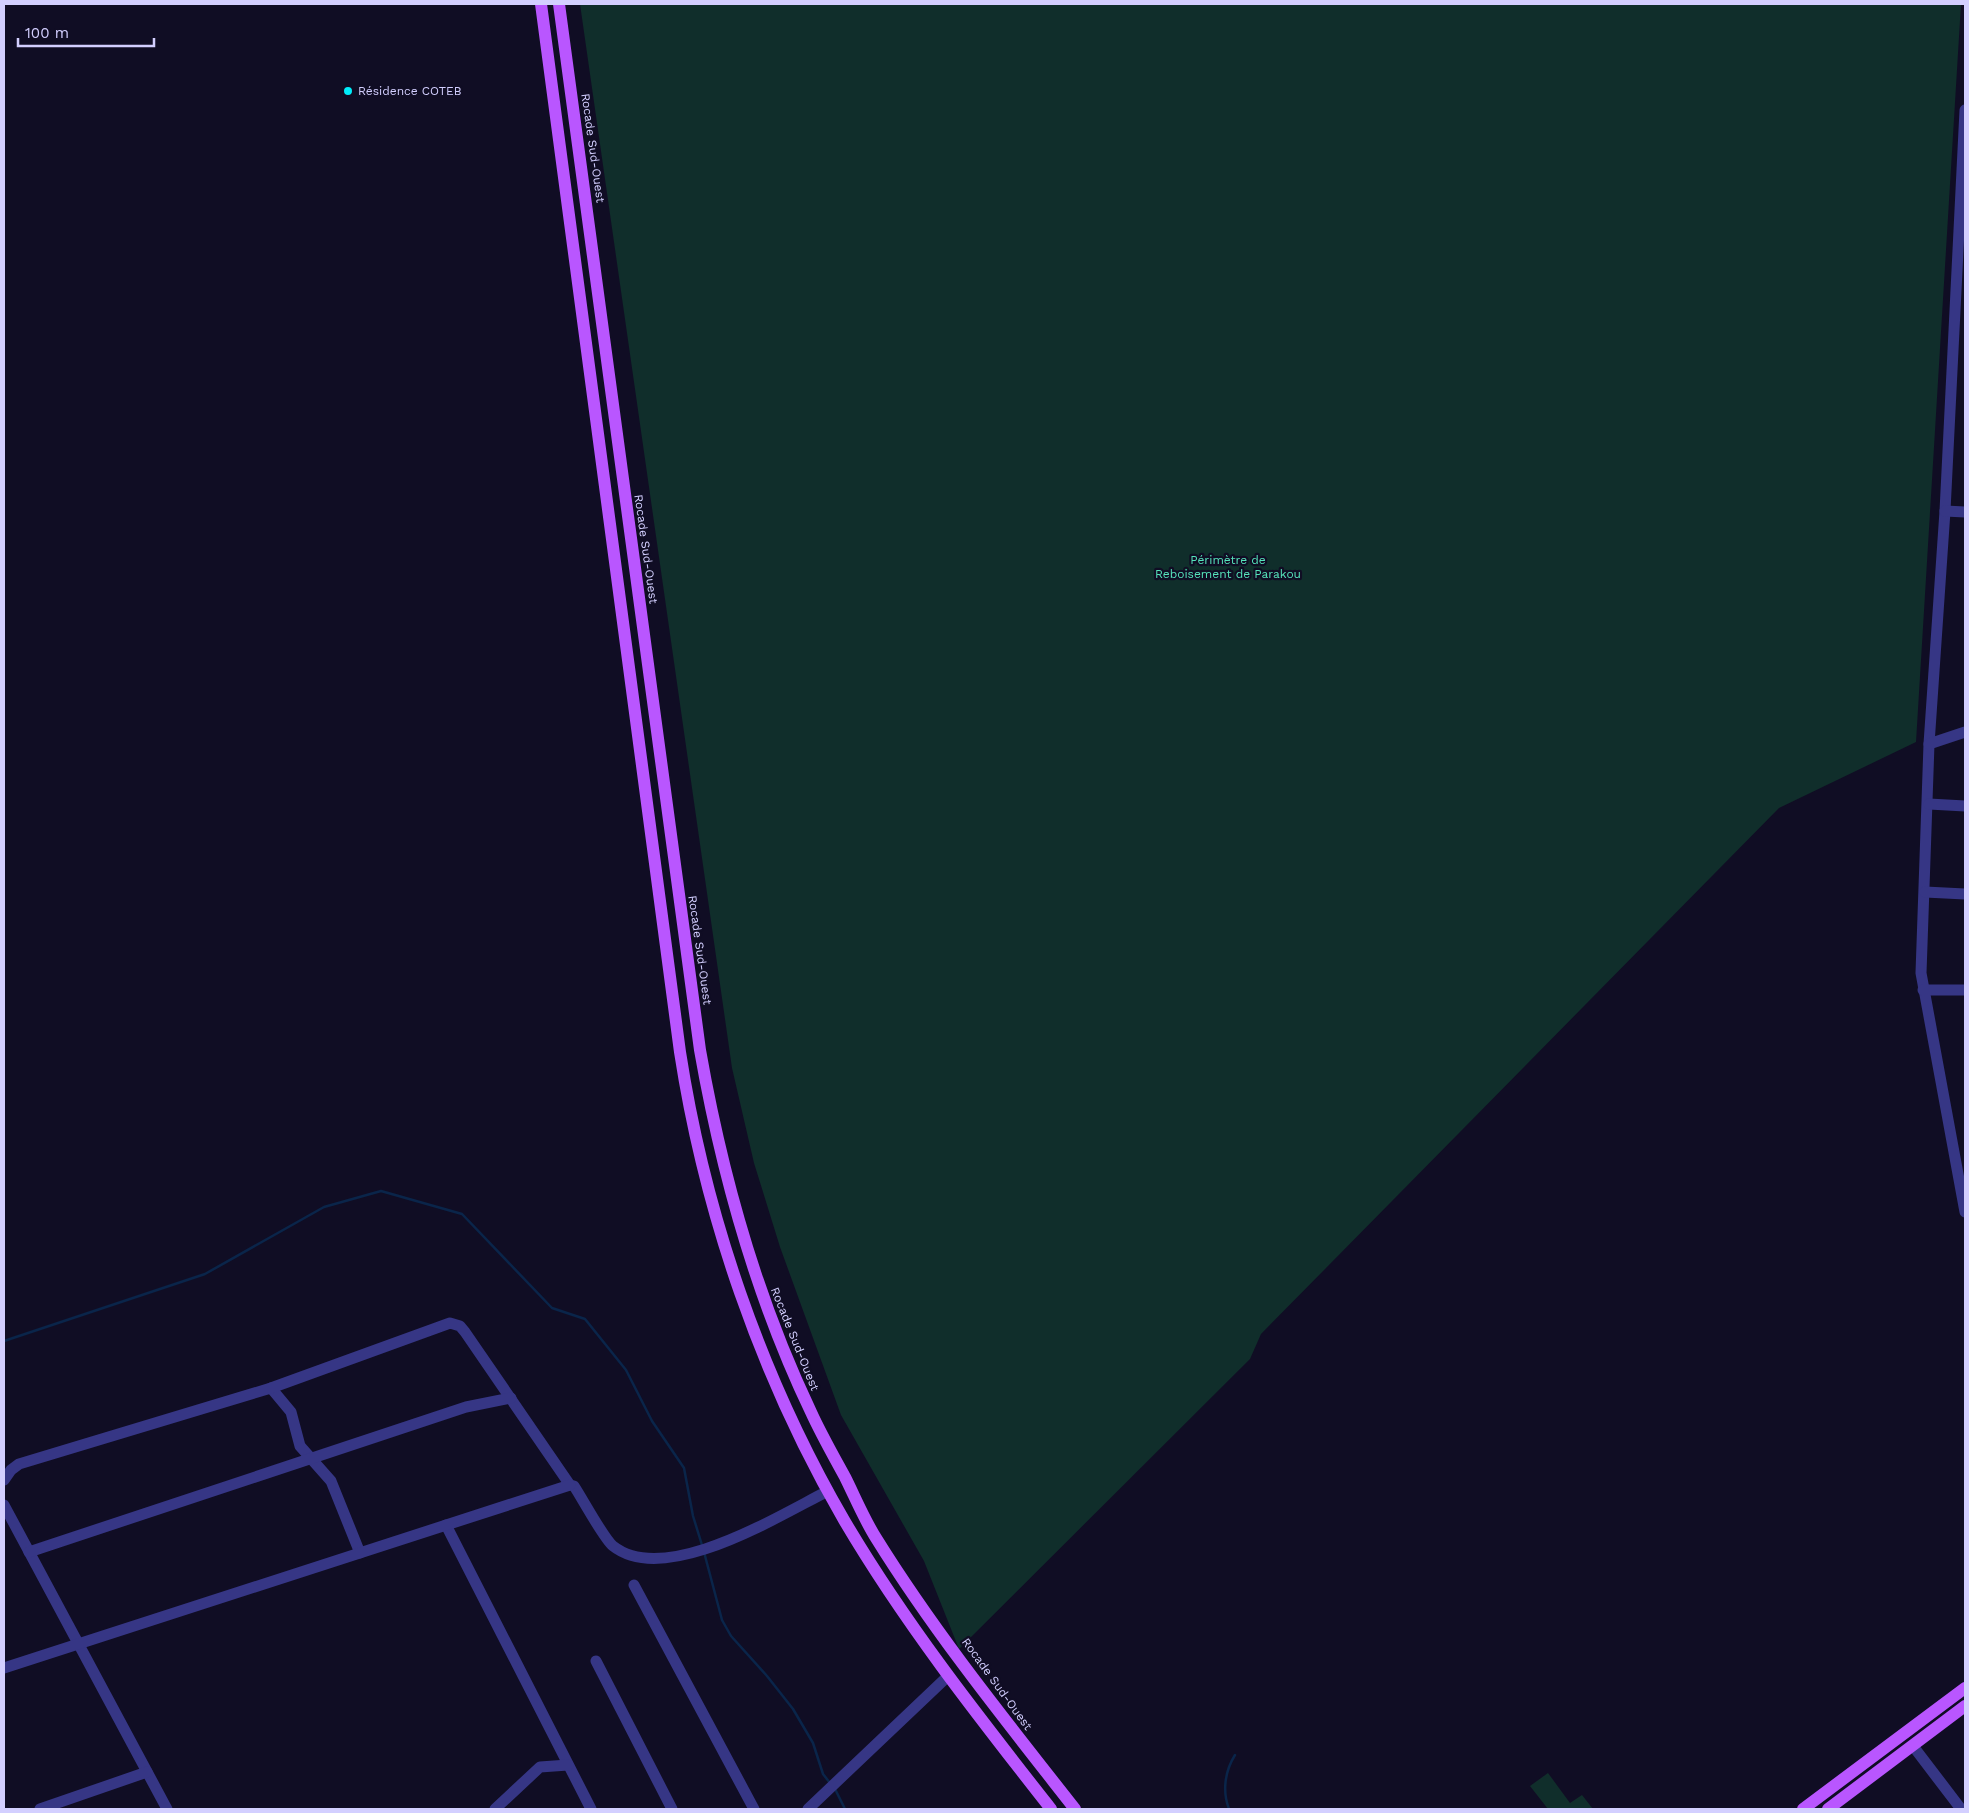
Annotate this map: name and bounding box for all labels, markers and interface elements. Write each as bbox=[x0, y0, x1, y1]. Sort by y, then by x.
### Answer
scale bar bbox=[18, 15, 154, 47]
text: 100 m bbox=[25, 24, 69, 42]
place label: Résidence COTEB bbox=[358, 84, 462, 98]
marker: Résidence COTEB bbox=[342, 85, 354, 97]
street label: Rocade Sud-Ouest bbox=[578, 92, 608, 204]
street label: Rocade Sud-Ouest bbox=[631, 493, 661, 605]
park label: Périmètre de Reboisement de Parakou bbox=[1155, 553, 1301, 581]
street label: Rocade Sud-Ouest bbox=[685, 894, 715, 1006]
street label: Rocade Sud-Ouest bbox=[768, 1285, 822, 1393]
street label: Rocade Sud-Ouest bbox=[959, 1635, 1035, 1733]

